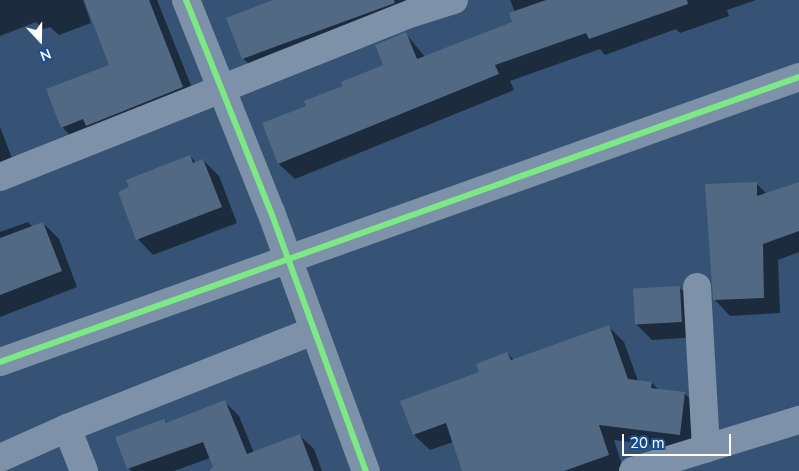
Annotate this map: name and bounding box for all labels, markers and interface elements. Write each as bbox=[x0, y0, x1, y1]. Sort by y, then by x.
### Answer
north arrow bbox=[15, 15, 65, 65]
text: N bbox=[37, 44, 54, 65]
scale bar bbox=[624, 424, 733, 456]
text: 20 m bbox=[630, 433, 665, 453]

